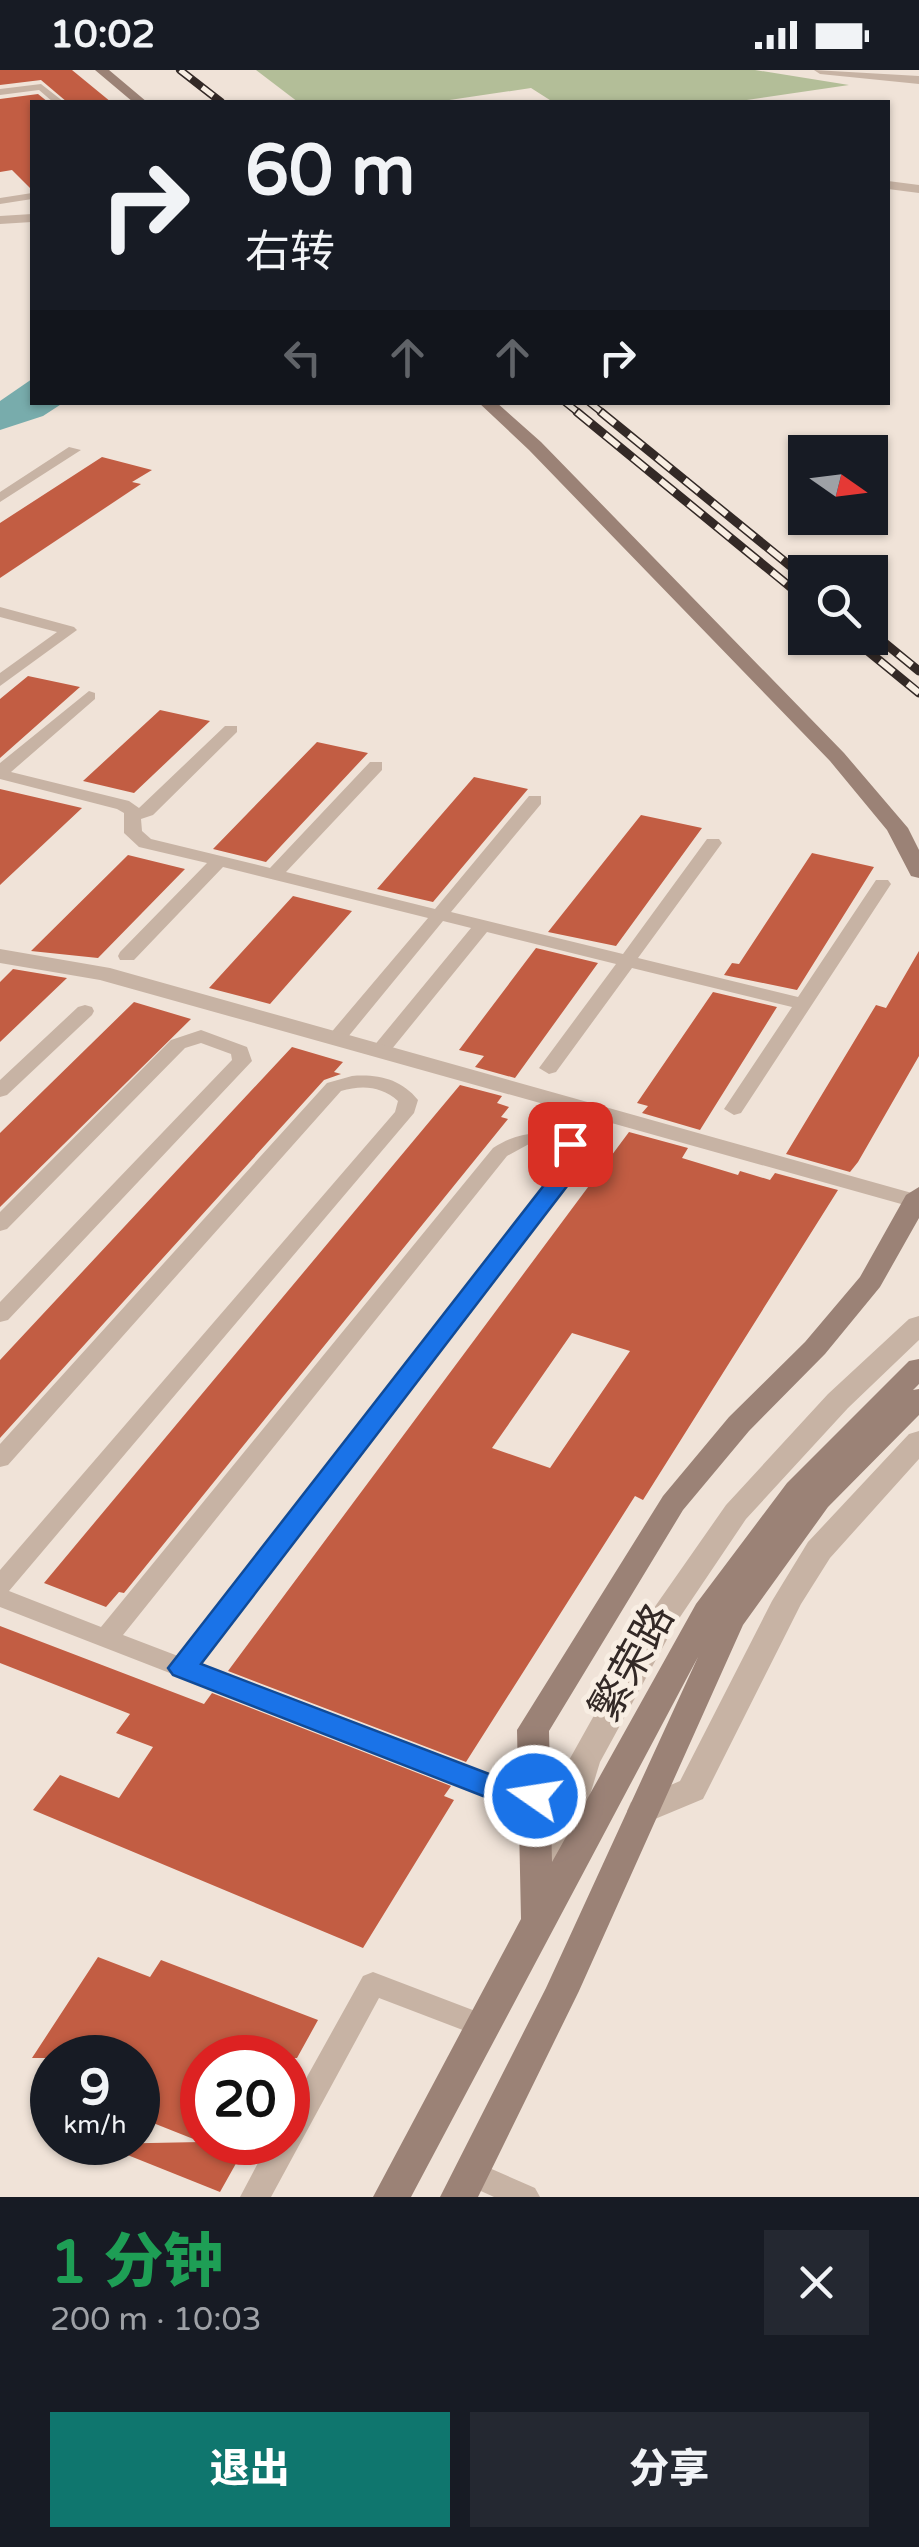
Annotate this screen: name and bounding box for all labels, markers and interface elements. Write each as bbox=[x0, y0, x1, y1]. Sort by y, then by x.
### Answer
text: 10:02 bbox=[50, 12, 155, 58]
text: 60 m bbox=[245, 130, 415, 214]
icon: right bbox=[80, 140, 210, 270]
text: 右转 bbox=[245, 226, 335, 280]
icon: left bbox=[275, 330, 330, 385]
icon: ahead bbox=[380, 330, 435, 385]
icon: ahead bbox=[485, 330, 540, 385]
icon: right bbox=[590, 330, 645, 385]
north arrow bbox=[788, 435, 888, 535]
map controls bbox=[788, 435, 888, 655]
button: search bbox=[788, 555, 888, 655]
pin bbox=[528, 1102, 613, 1187]
icon: arrive bbox=[543, 1117, 598, 1172]
street label: 繁荣路 bbox=[579, 1595, 685, 1730]
position arrow bbox=[483, 1744, 587, 1848]
speed limit sign: 20 bbox=[180, 2035, 310, 2165]
text: 9 bbox=[79, 2058, 111, 2118]
text: km/h bbox=[64, 2110, 126, 2140]
text: 1 分钟 bbox=[50, 2227, 223, 2299]
button: close bbox=[764, 2230, 869, 2335]
text: 200 m · 10:03 bbox=[50, 2301, 262, 2339]
button: 退出 bbox=[50, 2412, 450, 2527]
button: 分享 bbox=[470, 2412, 869, 2527]

